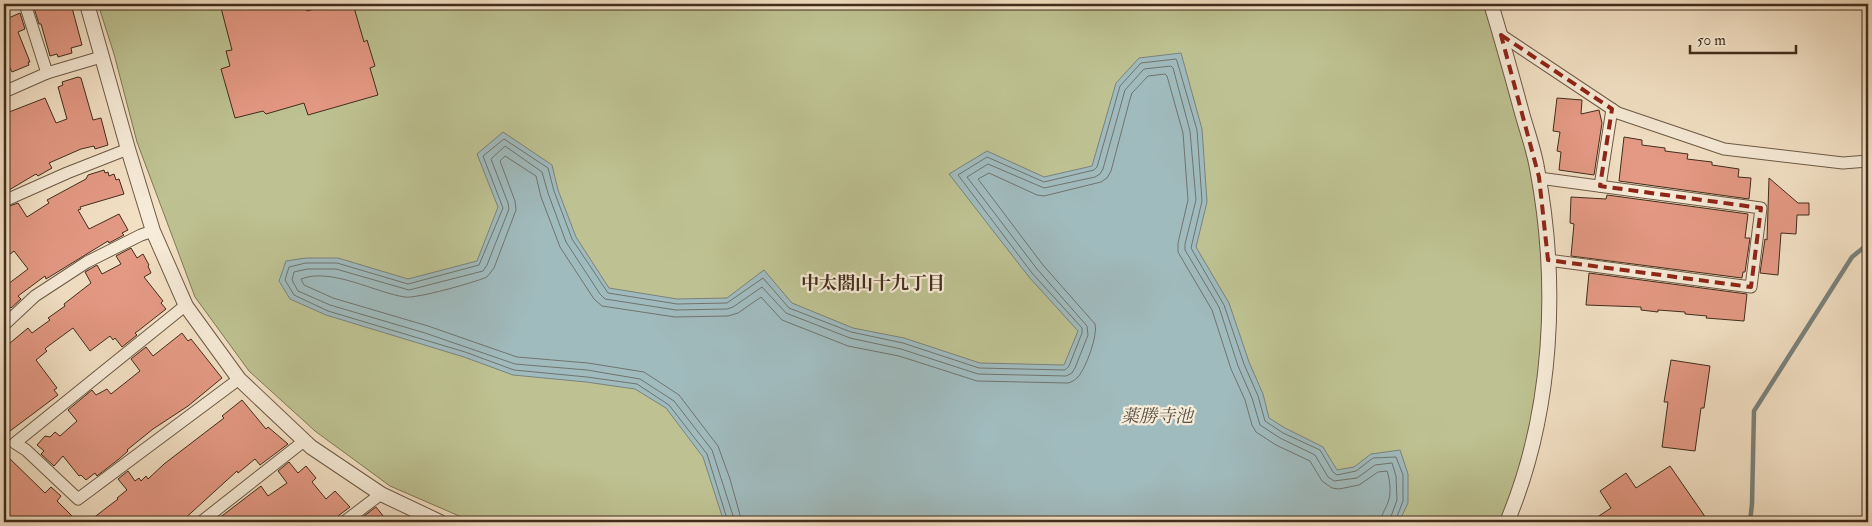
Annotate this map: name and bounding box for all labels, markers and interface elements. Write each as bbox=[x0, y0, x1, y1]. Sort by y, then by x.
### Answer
scale bar bbox=[1690, 22, 1796, 54]
text: 50 m bbox=[1697, 31, 1726, 50]
district label: 中太閤山十九丁目 bbox=[801, 272, 945, 295]
water label: 薬勝寺池 bbox=[1121, 405, 1195, 428]

